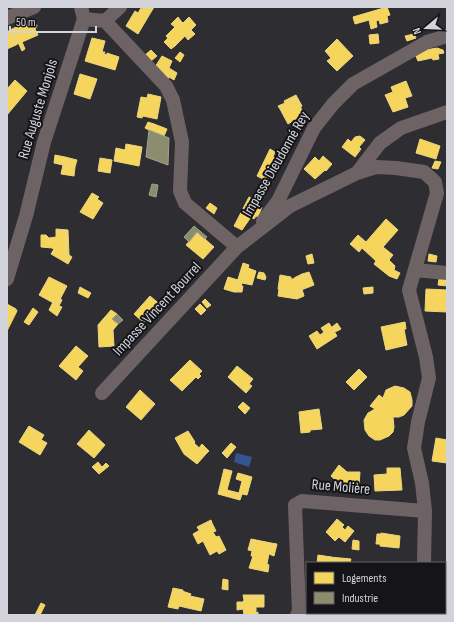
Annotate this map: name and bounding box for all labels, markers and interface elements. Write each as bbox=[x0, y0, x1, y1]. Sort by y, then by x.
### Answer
scale bar bbox=[10, 8, 96, 34]
north arrow bbox=[406, 8, 446, 48]
text: 50 m bbox=[16, 15, 36, 30]
text: N bbox=[410, 26, 424, 36]
street label: Rue Auguste Monjols bbox=[14, 57, 62, 161]
street label: Impasse Dieudonné Rey bbox=[238, 108, 314, 220]
street label: Impasse Vincent Bourrel bbox=[109, 258, 205, 360]
street label: Rue Molière bbox=[311, 475, 371, 499]
legend bbox=[306, 562, 446, 614]
text: Logements bbox=[342, 571, 386, 586]
text: Industrie bbox=[342, 591, 378, 606]

